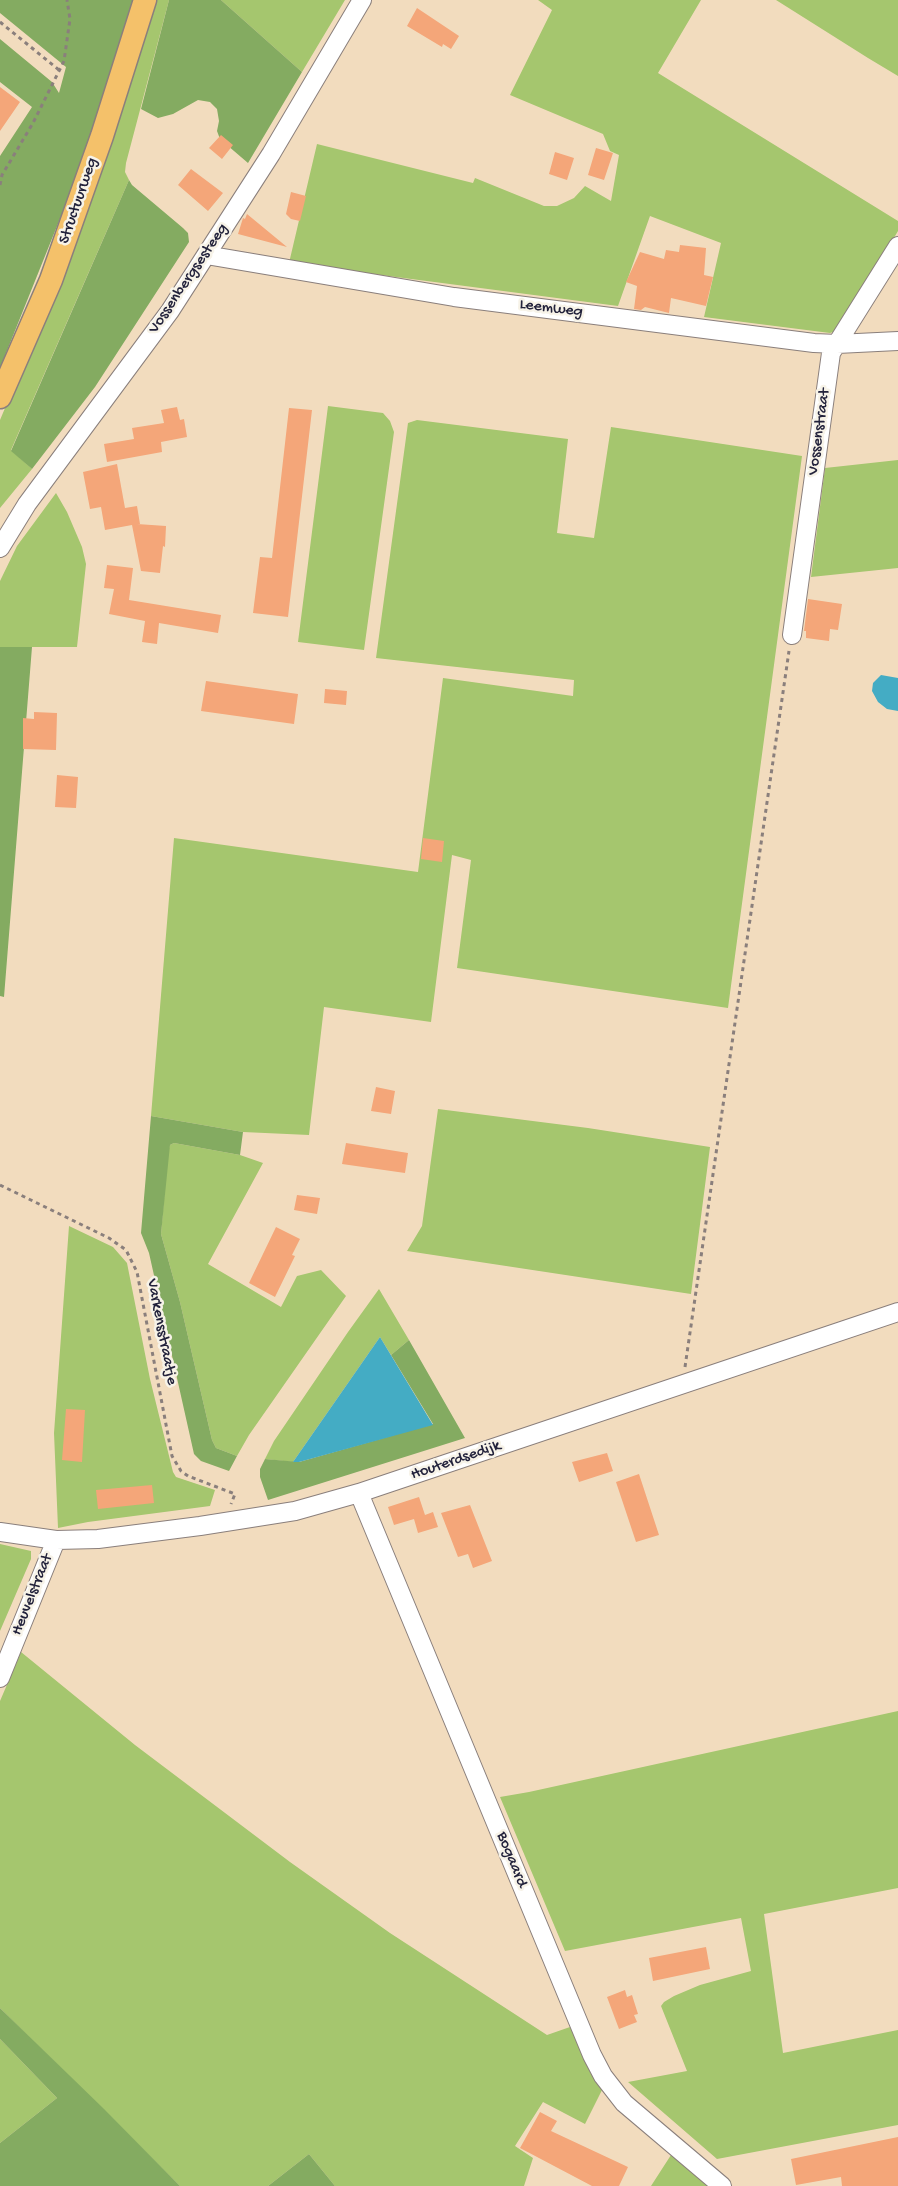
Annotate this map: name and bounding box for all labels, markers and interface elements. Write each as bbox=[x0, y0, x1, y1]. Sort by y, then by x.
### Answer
street label: Structuurweg bbox=[55, 156, 103, 246]
street label: Vossenbergsesteeg bbox=[145, 220, 233, 338]
street label: Leemweg bbox=[518, 296, 584, 322]
street label: Vossenstraat bbox=[804, 387, 836, 477]
street label: Varkensstraatje bbox=[141, 1277, 181, 1387]
street label: Houterdsedijk bbox=[409, 1437, 503, 1485]
street label: Heuvelstraat bbox=[8, 1551, 58, 1639]
street label: Bogaard bbox=[491, 1829, 531, 1891]

